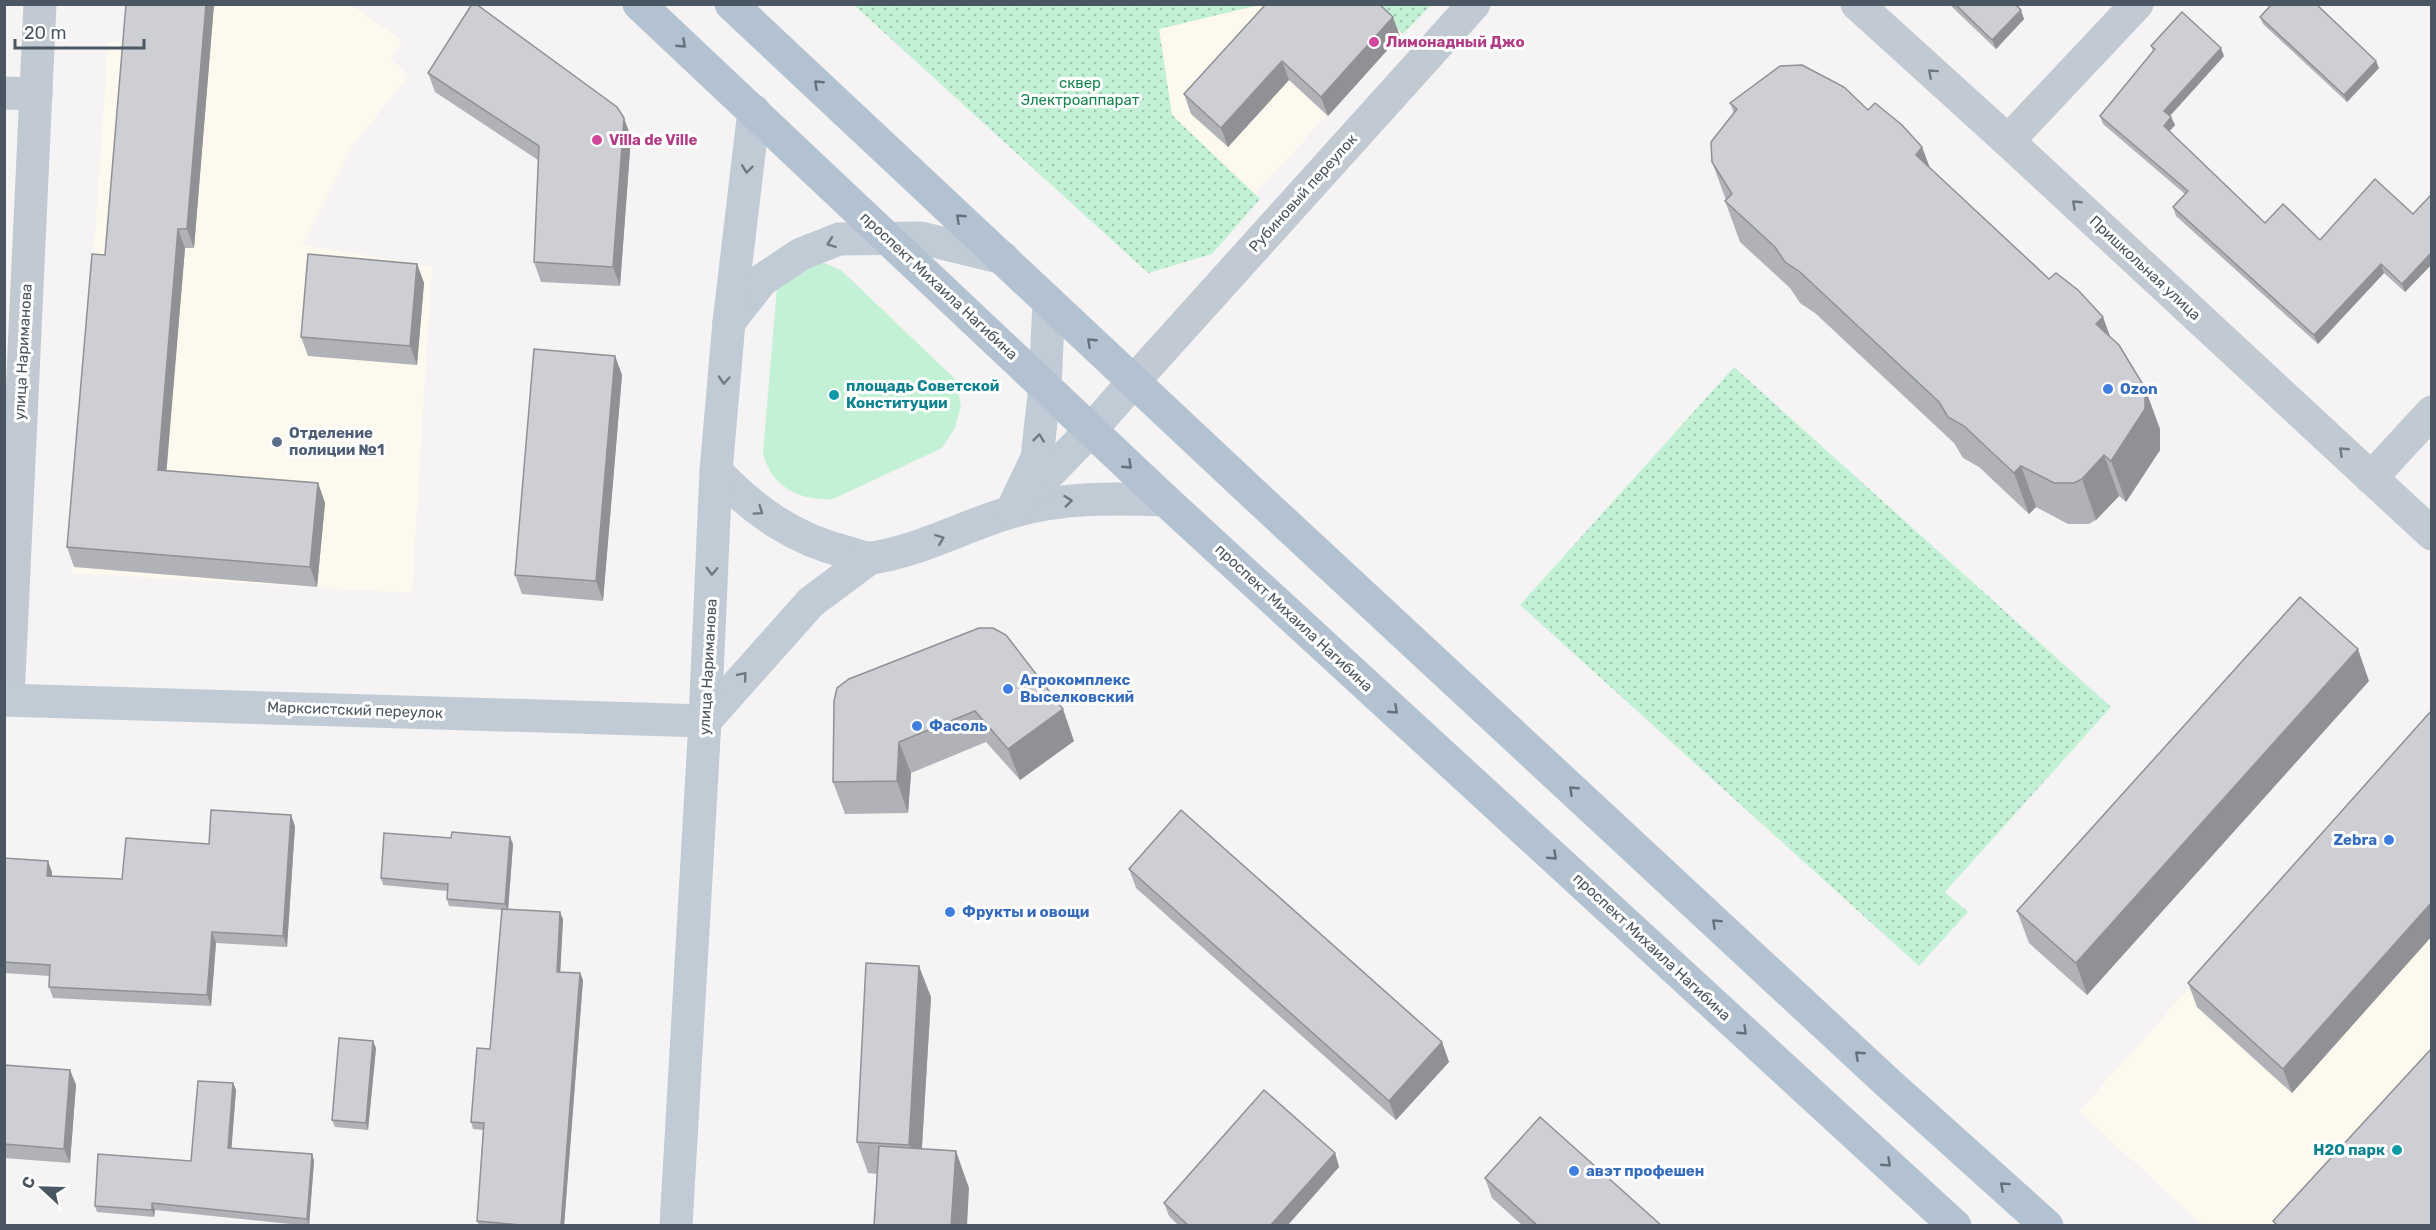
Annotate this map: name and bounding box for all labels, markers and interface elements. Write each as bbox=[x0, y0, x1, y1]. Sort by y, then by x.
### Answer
scale bar bbox=[15, 12, 144, 50]
text: 20 m bbox=[24, 22, 66, 44]
place label: Лимонадный Джо bbox=[1386, 33, 1525, 51]
marker: Лимонадный Джо bbox=[1367, 35, 1381, 49]
one-way arrow bbox=[675, 37, 686, 48]
one-way arrow bbox=[1929, 69, 1939, 80]
park label: cквер Электроаппарат bbox=[1021, 74, 1140, 109]
one-way arrow bbox=[814, 81, 825, 92]
street label: Рубиновый переулок bbox=[1245, 130, 1361, 256]
place label: Villa de Ville bbox=[609, 131, 697, 149]
marker: Villa de Ville bbox=[590, 133, 604, 147]
one-way arrow bbox=[741, 164, 754, 173]
one-way arrow bbox=[2073, 200, 2083, 211]
street label: проспект Михаила Нагибина bbox=[857, 208, 1021, 364]
street label: Пришкольная улица bbox=[2086, 212, 2204, 324]
one-way arrow bbox=[956, 214, 967, 225]
one-way arrow bbox=[826, 235, 837, 248]
street label: улица Нариманова bbox=[10, 283, 36, 421]
one-way arrow bbox=[1087, 338, 1098, 349]
one-way arrow bbox=[718, 376, 731, 385]
place label: площадь Советской Конституции bbox=[846, 377, 999, 412]
place label: Ozon bbox=[2120, 380, 2158, 398]
marker: Ozon bbox=[2101, 382, 2115, 396]
marker: площадь Советской Конституции bbox=[827, 388, 841, 402]
place label: Отделение полиции №1 bbox=[289, 424, 384, 459]
one-way arrow bbox=[1032, 434, 1045, 443]
marker: Отделение полиции №1 bbox=[270, 435, 284, 449]
one-way arrow bbox=[2339, 447, 2349, 458]
one-way arrow bbox=[1121, 458, 1132, 469]
one-way arrow bbox=[1064, 495, 1073, 508]
one-way arrow bbox=[752, 504, 763, 515]
one-way arrow bbox=[935, 534, 945, 547]
street label: проспект Михаила Нагибина bbox=[1212, 540, 1376, 696]
one-way arrow bbox=[706, 567, 718, 576]
street label: улица Нариманова bbox=[695, 598, 721, 736]
place label: Агрокомплекс Выселковский bbox=[1020, 671, 1134, 706]
one-way arrow bbox=[736, 672, 747, 683]
marker: Агрокомплекс Выселковский bbox=[1001, 682, 1015, 696]
street label: Марксистский переулок bbox=[267, 698, 443, 722]
one-way arrow bbox=[1387, 703, 1398, 714]
place label: Фасоль bbox=[929, 717, 988, 735]
marker: Фасоль bbox=[910, 719, 924, 733]
one-way arrow bbox=[1570, 786, 1580, 797]
place label: Zebra bbox=[2333, 831, 2377, 849]
marker: Zebra bbox=[2382, 833, 2396, 847]
one-way arrow bbox=[1546, 849, 1557, 860]
street label: проспект Михаила Нагибина bbox=[1570, 869, 1734, 1025]
place label: Фрукты и овощи bbox=[962, 903, 1089, 921]
marker: Фрукты и овощи bbox=[943, 905, 957, 919]
one-way arrow bbox=[1713, 919, 1723, 930]
one-way arrow bbox=[1737, 1024, 1747, 1035]
one-way arrow bbox=[1855, 1051, 1866, 1062]
place label: H2O парк bbox=[2313, 1141, 2385, 1159]
marker: H2O парк bbox=[2390, 1143, 2404, 1157]
one-way arrow bbox=[1880, 1156, 1891, 1167]
north arrow bbox=[12, 1158, 72, 1218]
place label: авэт профешен bbox=[1586, 1162, 1704, 1180]
marker: авэт профешен bbox=[1567, 1164, 1581, 1178]
text: С bbox=[18, 1174, 39, 1191]
one-way arrow bbox=[2000, 1182, 2010, 1193]

